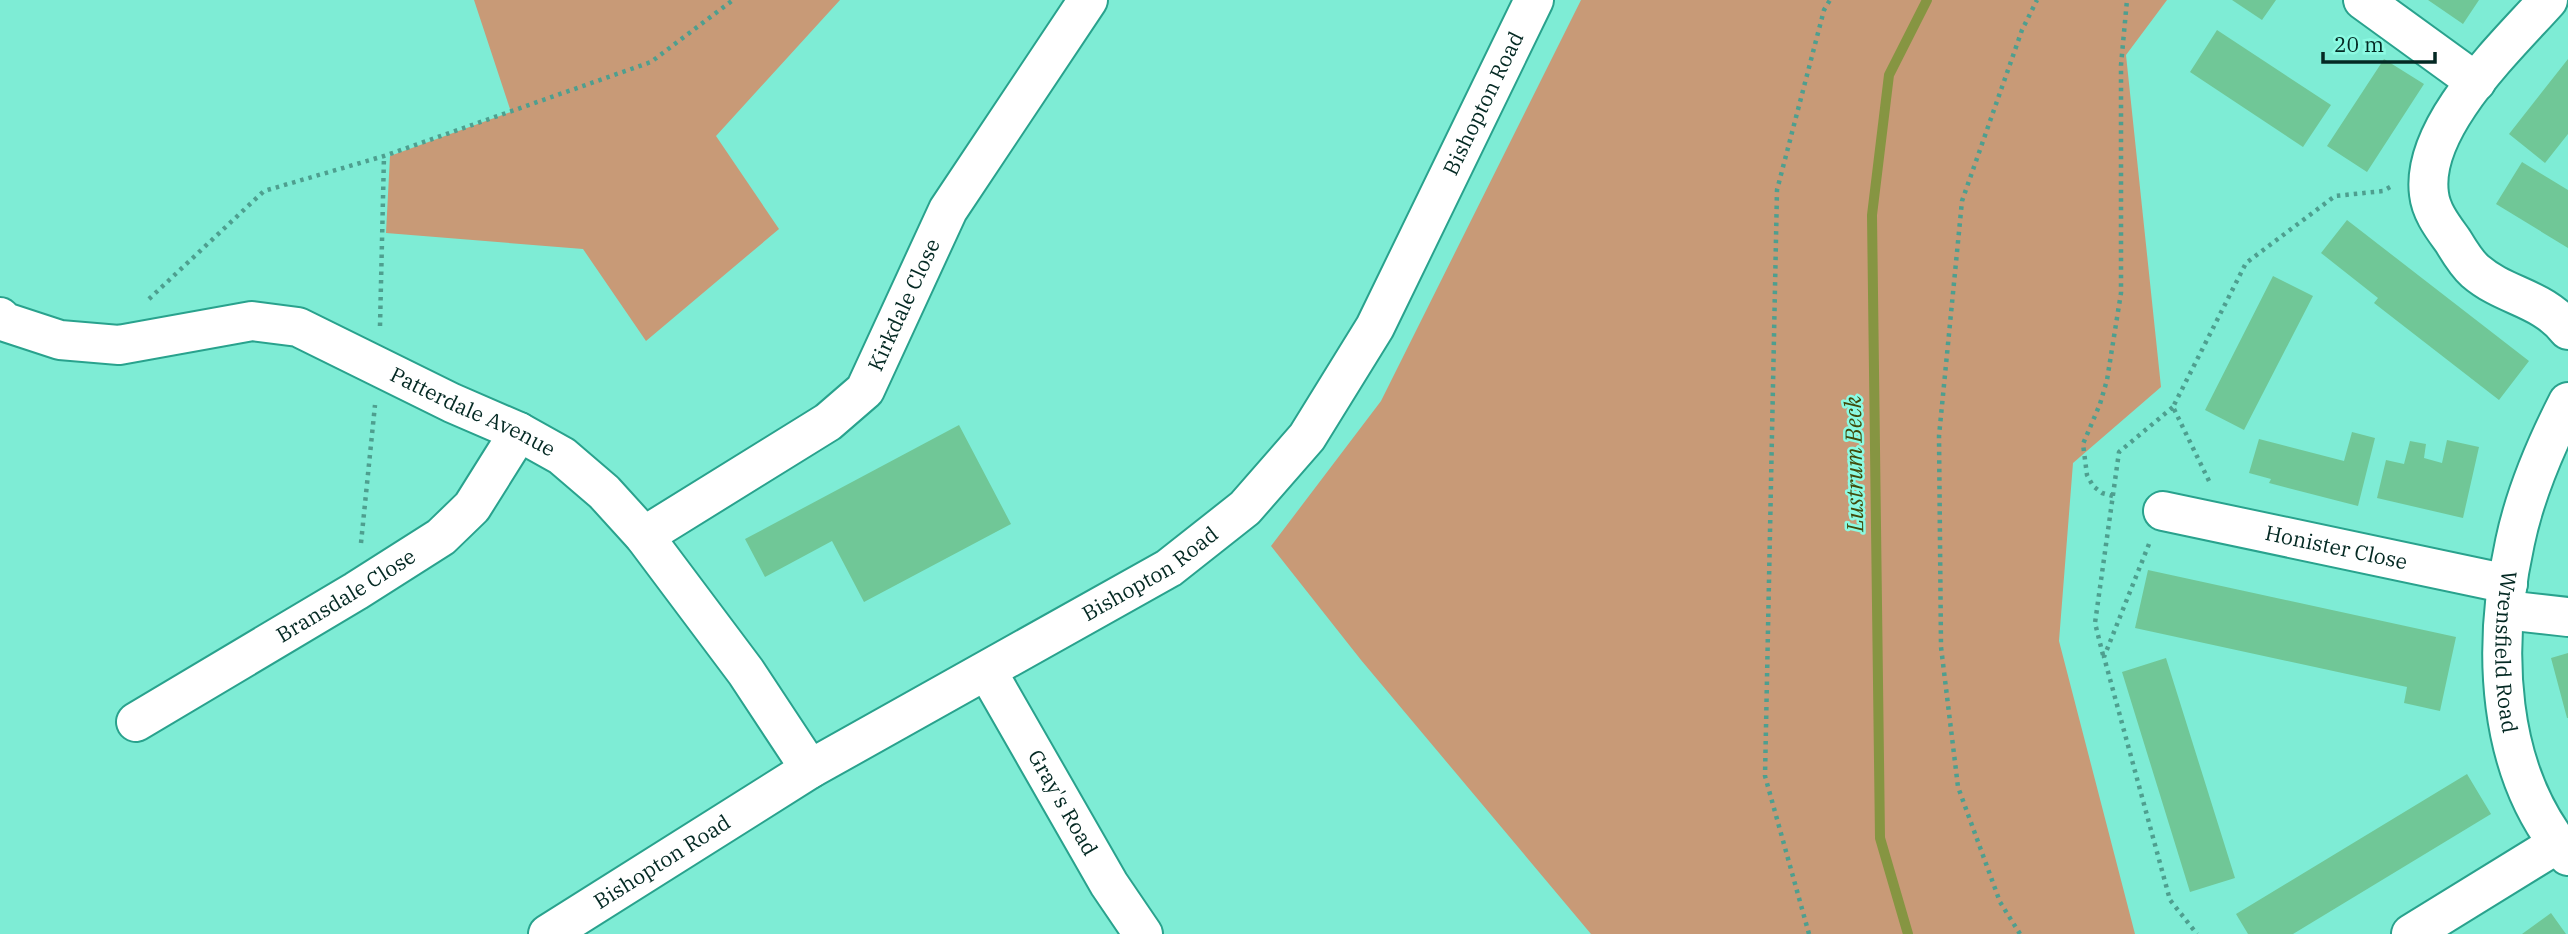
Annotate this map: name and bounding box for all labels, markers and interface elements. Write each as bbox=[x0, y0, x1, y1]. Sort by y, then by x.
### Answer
scale bar bbox=[2323, 21, 2435, 65]
street label: Bishopton Road bbox=[1436, 26, 1530, 180]
text: 20 m bbox=[2334, 30, 2384, 58]
street label: Kirkdale Close bbox=[861, 234, 946, 375]
street label: Patterdale Avenue bbox=[386, 360, 561, 463]
water label: Lustrum Beck bbox=[1837, 395, 1869, 533]
street label: Honister Close bbox=[2263, 518, 2410, 575]
street label: Bishopton Road bbox=[1077, 519, 1224, 627]
street label: Bransdale Close bbox=[271, 542, 421, 648]
street label: Wrensfield Road bbox=[2489, 569, 2525, 735]
street label: Gray's Road bbox=[1022, 744, 1105, 861]
street label: Bishopton Road bbox=[588, 808, 736, 915]

